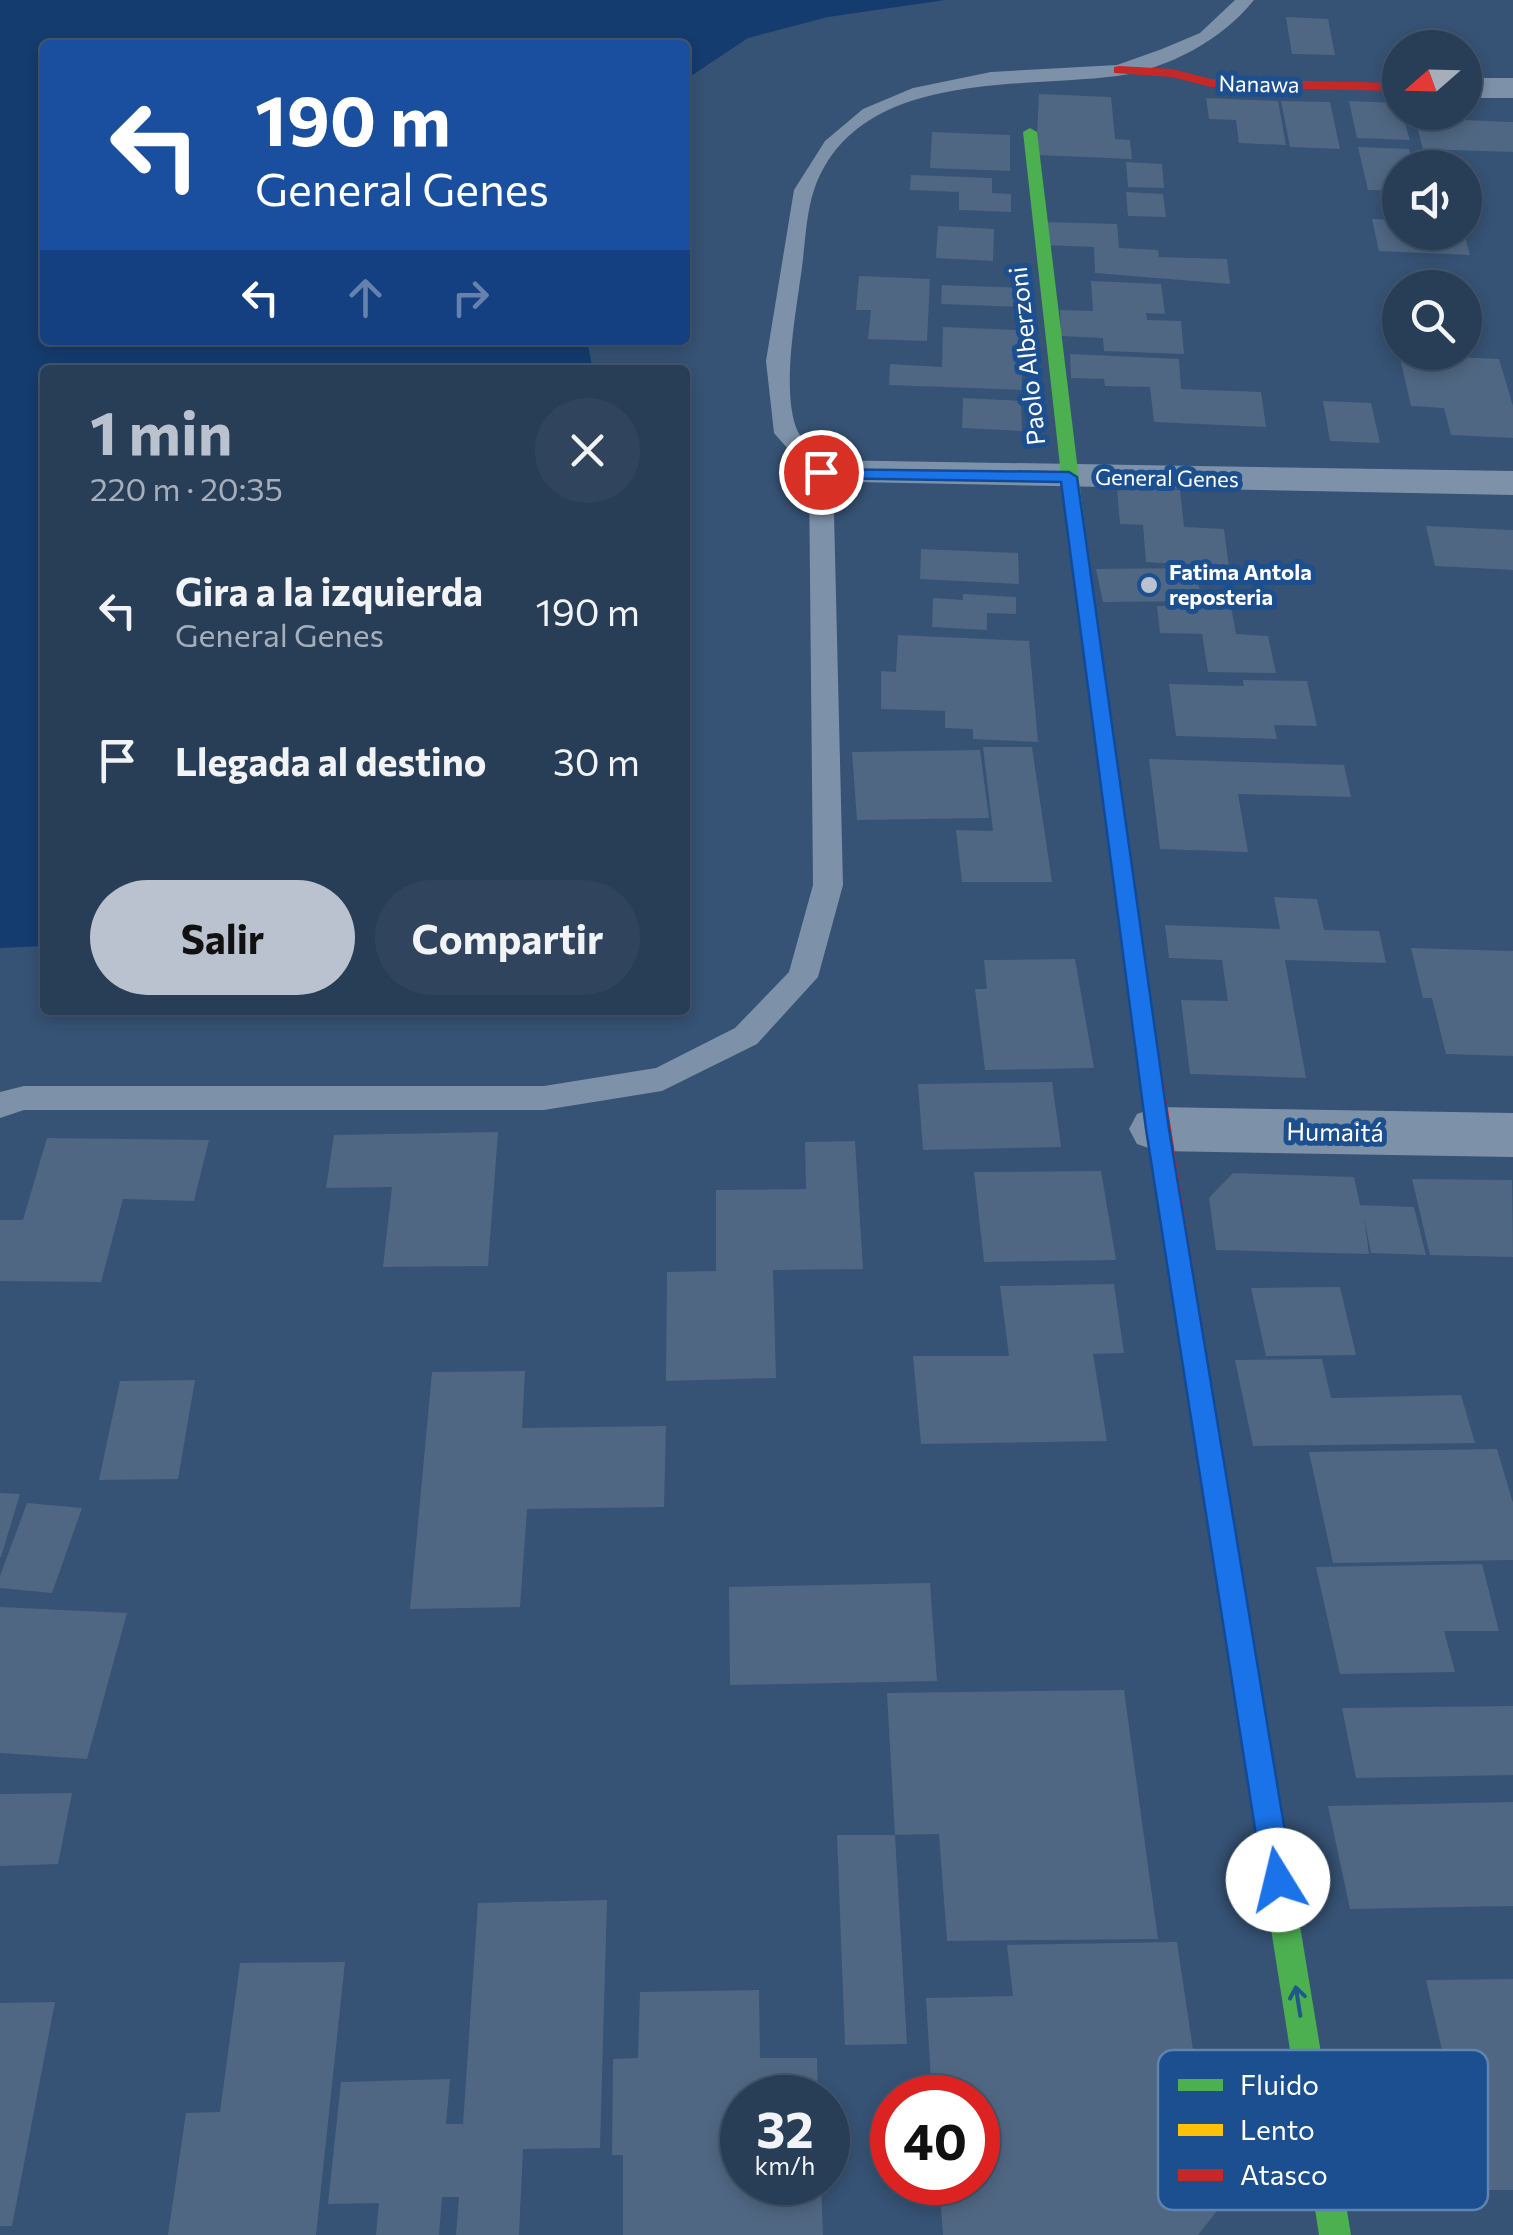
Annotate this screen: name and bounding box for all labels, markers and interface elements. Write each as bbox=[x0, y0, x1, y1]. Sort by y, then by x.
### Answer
north arrow bbox=[1382, 30, 1482, 130]
map controls bbox=[1382, 30, 1482, 370]
street label: Nanawa bbox=[1218, 69, 1300, 98]
text: 190 m bbox=[255, 75, 451, 160]
icon: left bbox=[90, 80, 220, 210]
button: sound bbox=[1382, 150, 1482, 250]
text: General Genes bbox=[255, 160, 549, 215]
street label: Paolo Alberzoni bbox=[1002, 265, 1050, 447]
icon: left bbox=[233, 270, 288, 325]
icon: ahead bbox=[338, 270, 393, 325]
icon: right bbox=[443, 270, 498, 325]
button: search bbox=[1382, 270, 1482, 370]
text: 1 min bbox=[90, 394, 232, 467]
button: close bbox=[535, 398, 640, 503]
pin bbox=[779, 430, 864, 515]
icon: arrive bbox=[794, 445, 849, 500]
street label: General Genes bbox=[1095, 463, 1239, 492]
text: 220 m · 20:35 bbox=[90, 468, 283, 508]
place label: Fatima Antola reposteria bbox=[1169, 558, 1312, 610]
text: Gira a la izquierda bbox=[175, 567, 483, 614]
marker: Fatima Antola reposteria bbox=[1138, 574, 1160, 596]
icon: left bbox=[90, 583, 145, 638]
text: 190 m bbox=[535, 587, 640, 634]
text: General Genes bbox=[175, 614, 384, 654]
icon: arrive bbox=[90, 733, 145, 788]
text: Llegada al destino bbox=[175, 737, 486, 784]
text: 30 m bbox=[553, 737, 640, 784]
button: Salir bbox=[90, 880, 355, 995]
button: Compartir bbox=[375, 880, 640, 995]
street label: Humaitá bbox=[1286, 1115, 1384, 1147]
position arrow bbox=[1226, 1828, 1330, 1932]
one-way arrow bbox=[1288, 1985, 1306, 2017]
legend bbox=[1158, 2050, 1488, 2210]
text: Fluido bbox=[1240, 2067, 1319, 2101]
speed limit sign: 40 bbox=[870, 2075, 1000, 2205]
text: 32 bbox=[756, 2097, 814, 2158]
text: Lento bbox=[1240, 2112, 1315, 2146]
text: km/h bbox=[755, 2150, 815, 2180]
text: Atasco bbox=[1240, 2157, 1328, 2191]

